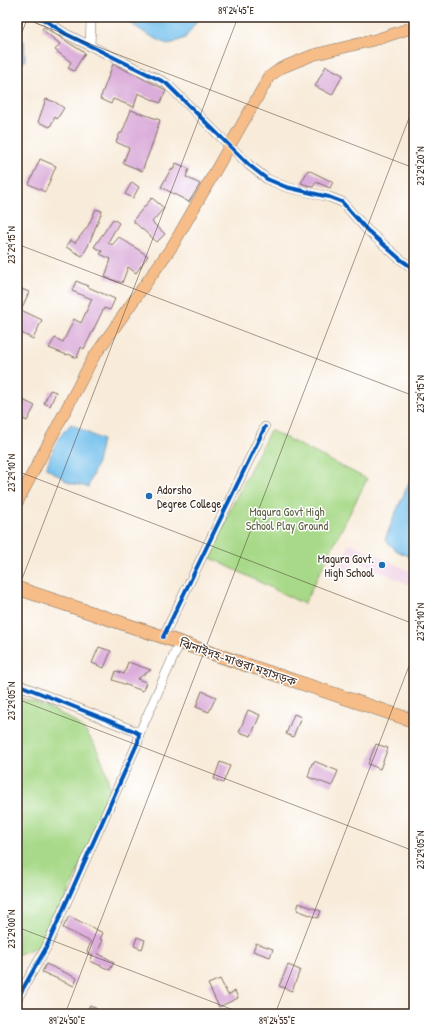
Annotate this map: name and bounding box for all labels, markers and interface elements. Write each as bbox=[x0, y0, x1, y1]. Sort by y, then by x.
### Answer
text: 89°24'45"E bbox=[218, 4, 254, 17]
text: 23°29'20"N bbox=[414, 147, 427, 185]
text: 23°29'15"N bbox=[5, 226, 18, 264]
text: 23°29'15"N bbox=[414, 375, 427, 413]
text: 23°29'10"N bbox=[5, 454, 18, 492]
place label: Adorsho Degree College bbox=[157, 481, 221, 512]
marker: Adorsho Degree College bbox=[144, 491, 154, 501]
park label: Magura Govt High School Play Ground bbox=[246, 503, 329, 534]
place label: Magura Govt. High School bbox=[318, 550, 375, 581]
marker: Magura Govt. High School bbox=[377, 560, 387, 570]
text: 23°29'10"N bbox=[414, 603, 427, 641]
street label: ঝিনাইদহ-মাগুরা মহাসড়ক bbox=[176, 634, 299, 690]
text: 23°29'05"N bbox=[5, 682, 18, 720]
text: 23°29'05"N bbox=[414, 831, 427, 869]
text: 23°29'00"N bbox=[5, 910, 18, 948]
text: 89°24'50"E bbox=[49, 1014, 86, 1027]
text: 89°24'55"E bbox=[259, 1014, 296, 1027]

